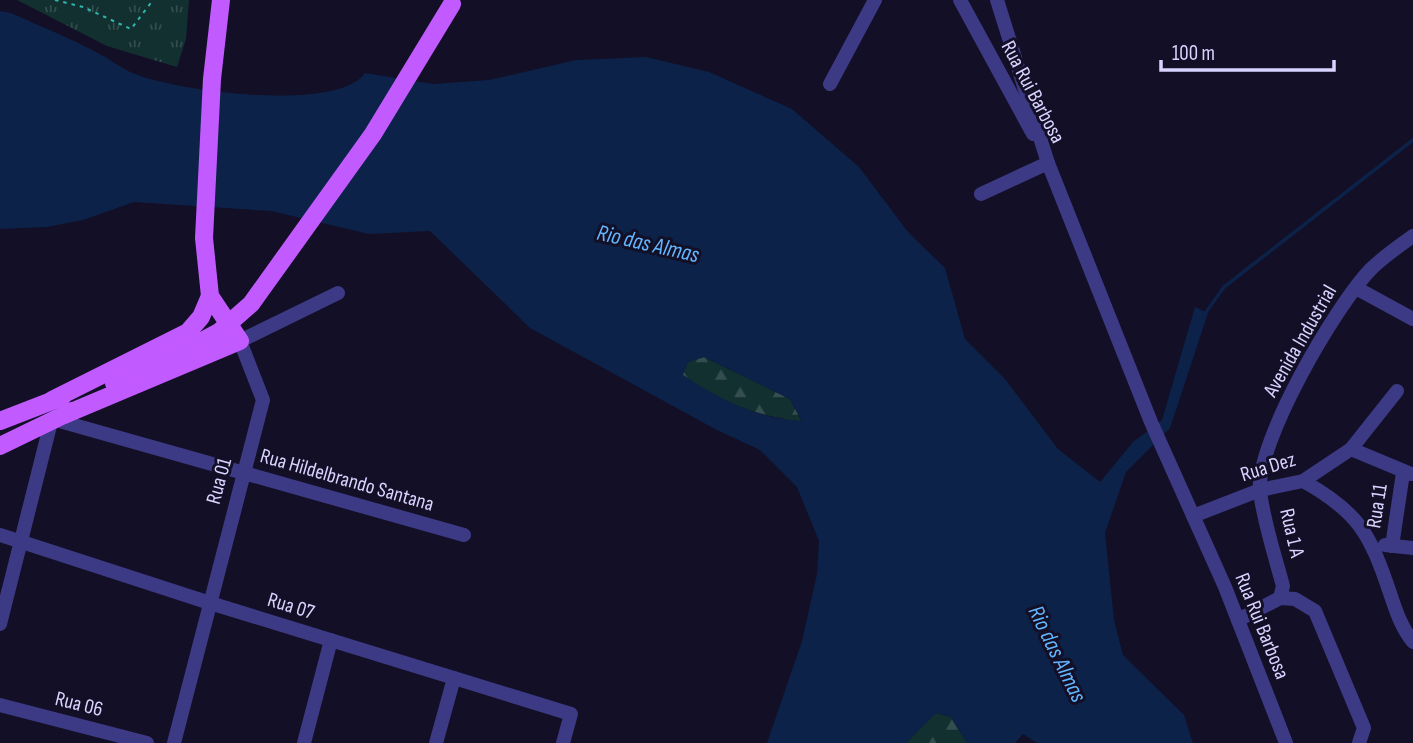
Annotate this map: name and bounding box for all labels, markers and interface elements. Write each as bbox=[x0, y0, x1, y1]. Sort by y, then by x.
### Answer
scale bar bbox=[1161, 28, 1334, 72]
street label: Rua Rui Barbosa bbox=[996, 37, 1070, 147]
text: 100 m bbox=[1172, 41, 1215, 66]
water label: Rio das Almas bbox=[594, 219, 702, 269]
street label: Avenida Industrial bbox=[1257, 281, 1342, 402]
street label: Rua Hildelbrando Santana bbox=[257, 443, 437, 517]
street label: Rua Dez bbox=[1237, 447, 1299, 487]
street label: Rua 01 bbox=[201, 455, 237, 507]
street label: Rua 11 bbox=[1361, 481, 1393, 530]
street label: Rua 1 A bbox=[1274, 506, 1310, 561]
street label: Rua Rui Barbosa bbox=[1229, 569, 1295, 683]
street label: Rua 07 bbox=[265, 587, 318, 625]
water label: Rio das Almas bbox=[1022, 601, 1092, 707]
street label: Rua 06 bbox=[52, 686, 106, 722]

